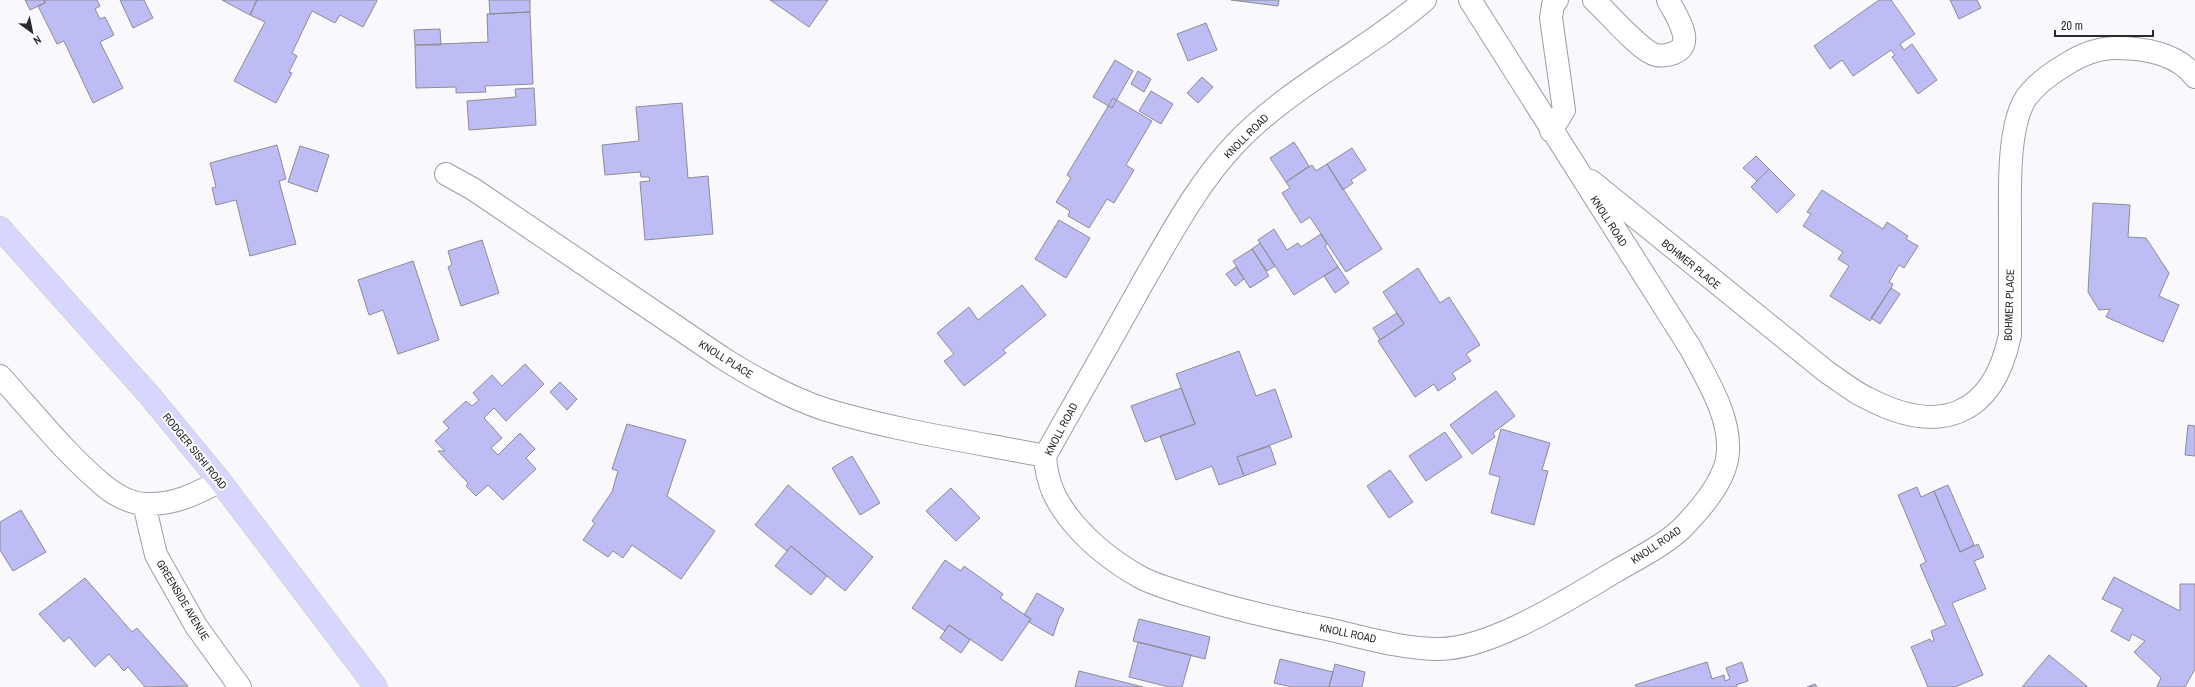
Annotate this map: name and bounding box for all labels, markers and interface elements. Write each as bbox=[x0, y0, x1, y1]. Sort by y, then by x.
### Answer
north arrow bbox=[12, 12, 52, 52]
scale bar bbox=[2055, 12, 2153, 38]
text: 20 m bbox=[2061, 18, 2083, 34]
text: N bbox=[31, 33, 44, 48]
street label: KNOLL ROAD bbox=[1221, 111, 1271, 161]
street label: KNOLL ROAD bbox=[1587, 193, 1631, 249]
street label: BOHMER PLACE bbox=[1659, 236, 1723, 292]
street label: BOHMER PLACE bbox=[2001, 269, 2017, 341]
street label: KNOLL PLACE bbox=[696, 337, 756, 381]
street label: KNOLL ROAD bbox=[1041, 400, 1081, 458]
street label: RODGER SISHI ROAD bbox=[160, 410, 230, 492]
street label: KNOLL ROAD bbox=[1628, 523, 1684, 567]
street label: GREENSIDE AVENUE bbox=[153, 557, 213, 643]
street label: KNOLL ROAD bbox=[1318, 620, 1378, 646]

